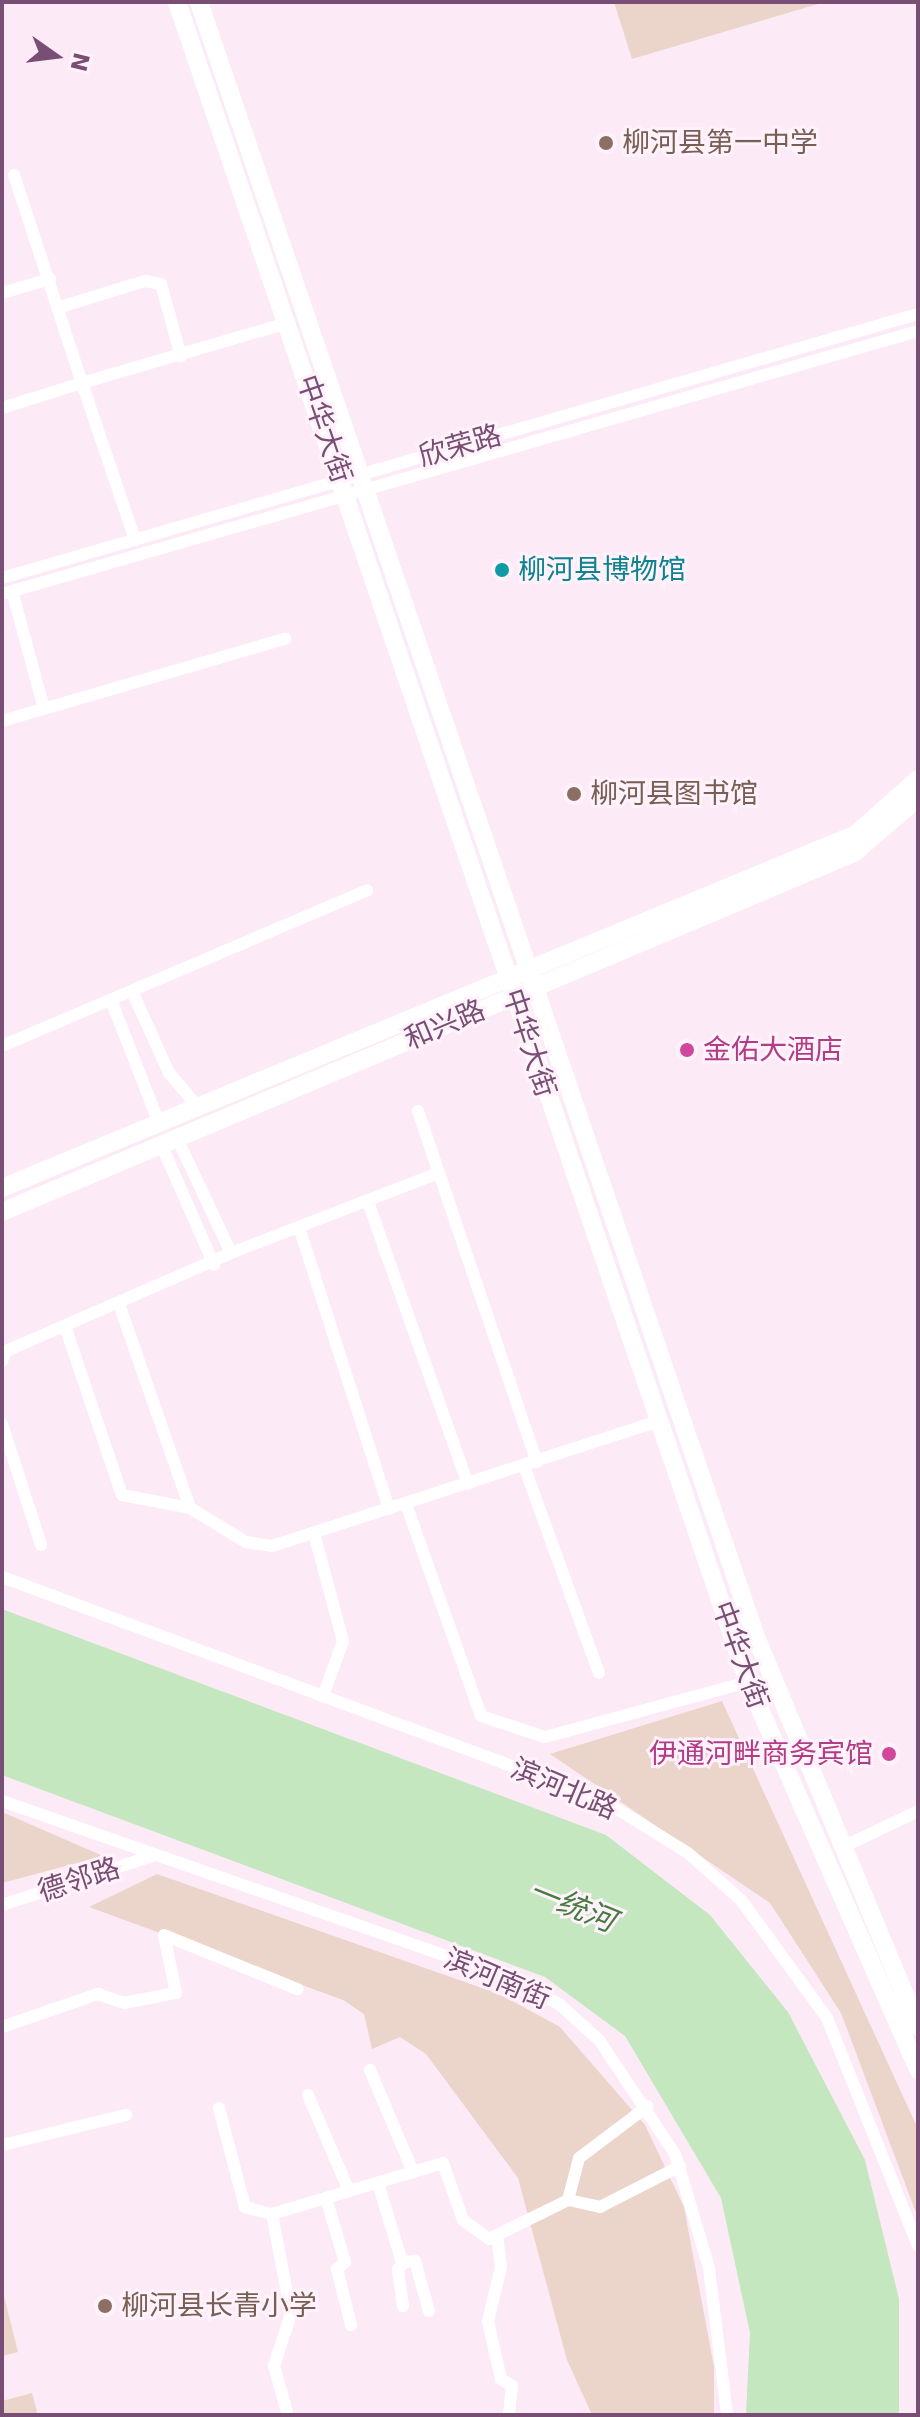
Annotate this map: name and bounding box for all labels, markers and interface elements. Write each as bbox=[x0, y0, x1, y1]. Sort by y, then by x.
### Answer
north arrow bbox=[16, 16, 96, 96]
text: N bbox=[65, 50, 94, 74]
place label: 柳河县第一中学 bbox=[622, 126, 818, 160]
marker: 柳河县第一中学 bbox=[597, 134, 615, 152]
street label: 中华大街 bbox=[290, 371, 358, 487]
street label: 欣荣路 bbox=[415, 418, 505, 474]
place label: 柳河县博物馆 bbox=[518, 553, 686, 587]
marker: 柳河县博物馆 bbox=[493, 561, 511, 579]
place label: 柳河县图书馆 bbox=[590, 777, 758, 811]
marker: 柳河县图书馆 bbox=[565, 785, 583, 803]
street label: 中华大街 bbox=[496, 985, 562, 1101]
street label: 和兴路 bbox=[400, 993, 490, 1057]
place label: 金佑大酒店 bbox=[703, 1033, 843, 1067]
marker: 金佑大酒店 bbox=[678, 1041, 696, 1059]
street label: 中华大街 bbox=[705, 1597, 775, 1713]
place label: 伊通河畔商务宾馆 bbox=[649, 1737, 873, 1771]
marker: 伊通河畔商务宾馆 bbox=[880, 1745, 898, 1763]
street label: 滨河北路 bbox=[506, 1752, 622, 1826]
street label: 德邻路 bbox=[34, 1851, 124, 1909]
water label: 一统河 bbox=[524, 1872, 620, 1940]
street label: 滨河南街 bbox=[439, 1942, 555, 2016]
place label: 柳河县长青小学 bbox=[121, 2289, 317, 2323]
marker: 柳河县长青小学 bbox=[96, 2297, 114, 2315]

